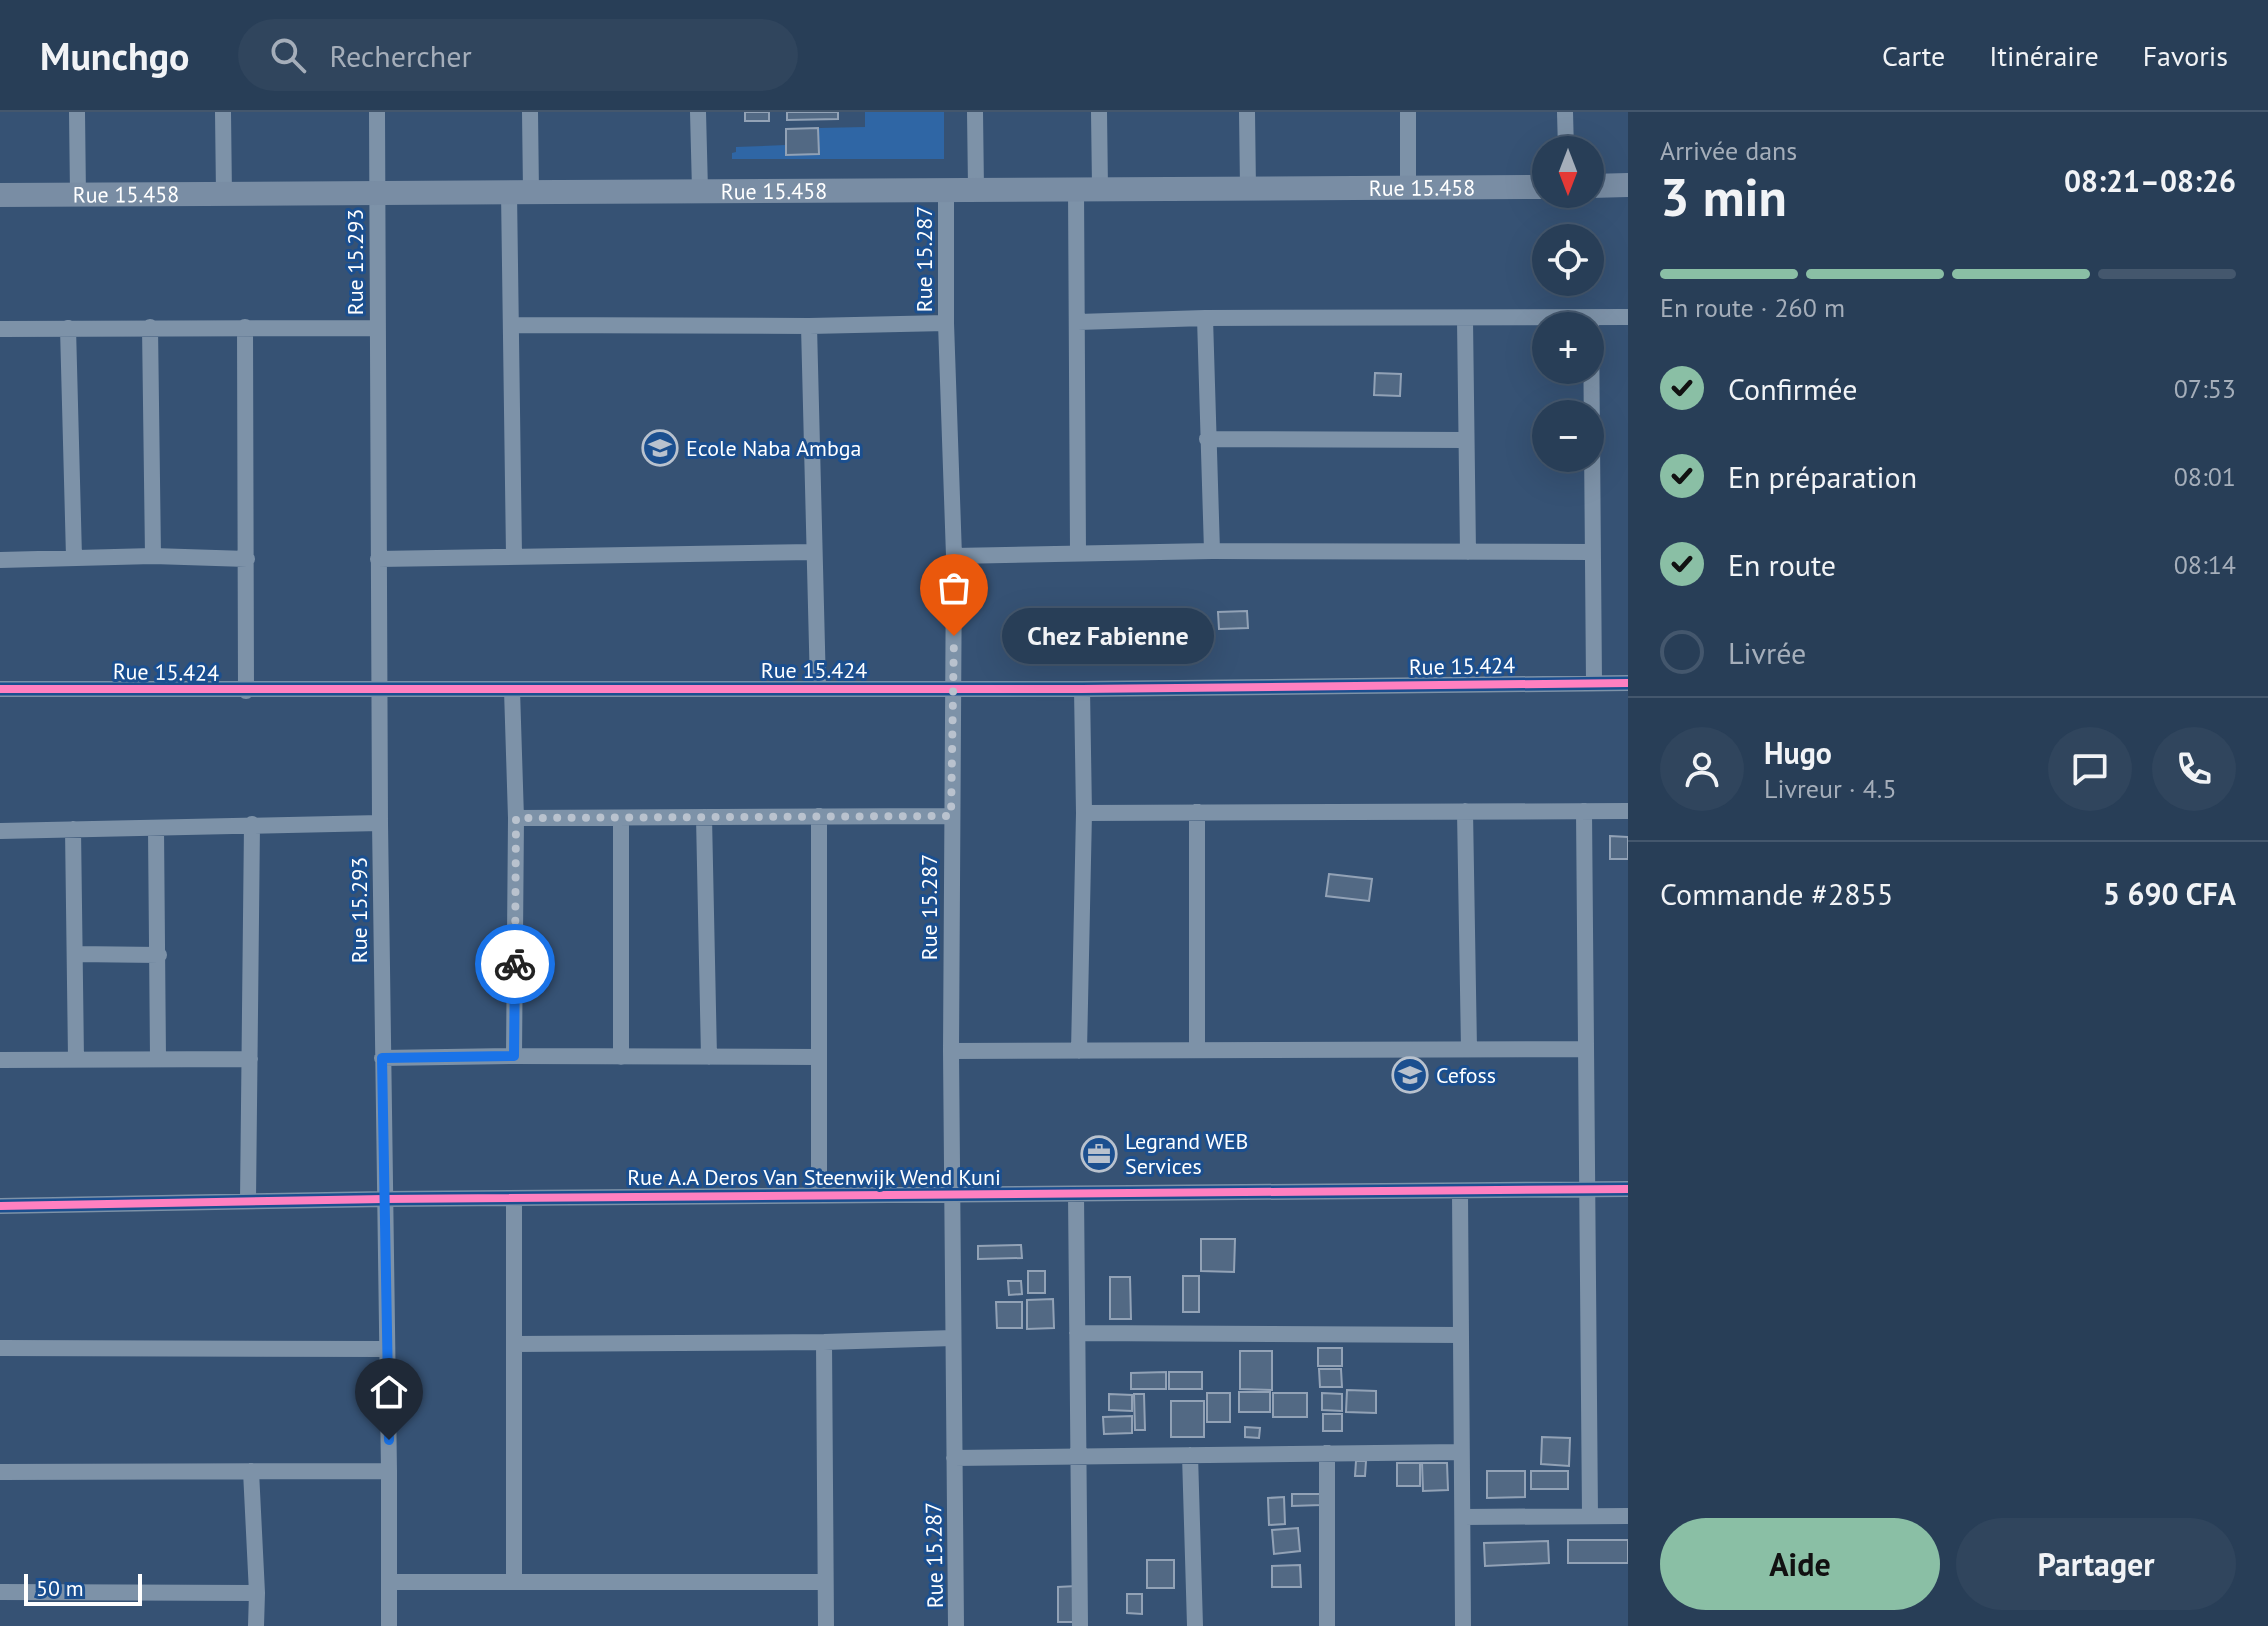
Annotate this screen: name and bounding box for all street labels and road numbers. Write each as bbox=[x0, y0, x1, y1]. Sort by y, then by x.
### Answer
street label: Rue 15.458 bbox=[1369, 173, 1475, 202]
street label: Rue 15.458 bbox=[721, 177, 827, 205]
street label: Rue 15.458 bbox=[73, 180, 179, 209]
street label: Rue 15.287 bbox=[910, 206, 938, 312]
street label: Rue 15.293 bbox=[341, 209, 369, 315]
street label: Rue 15.424 bbox=[1409, 651, 1515, 681]
street label: Rue 15.424 bbox=[761, 656, 867, 684]
street label: Rue 15.424 bbox=[113, 657, 219, 687]
street label: Rue 15.287 bbox=[915, 854, 943, 960]
street label: Rue 15.293 bbox=[345, 857, 373, 963]
street label: Rue A.A Deros Van Steenwijk Wend Kuni bbox=[627, 1163, 1001, 1191]
street label: Rue 15.287 bbox=[919, 1502, 949, 1608]

